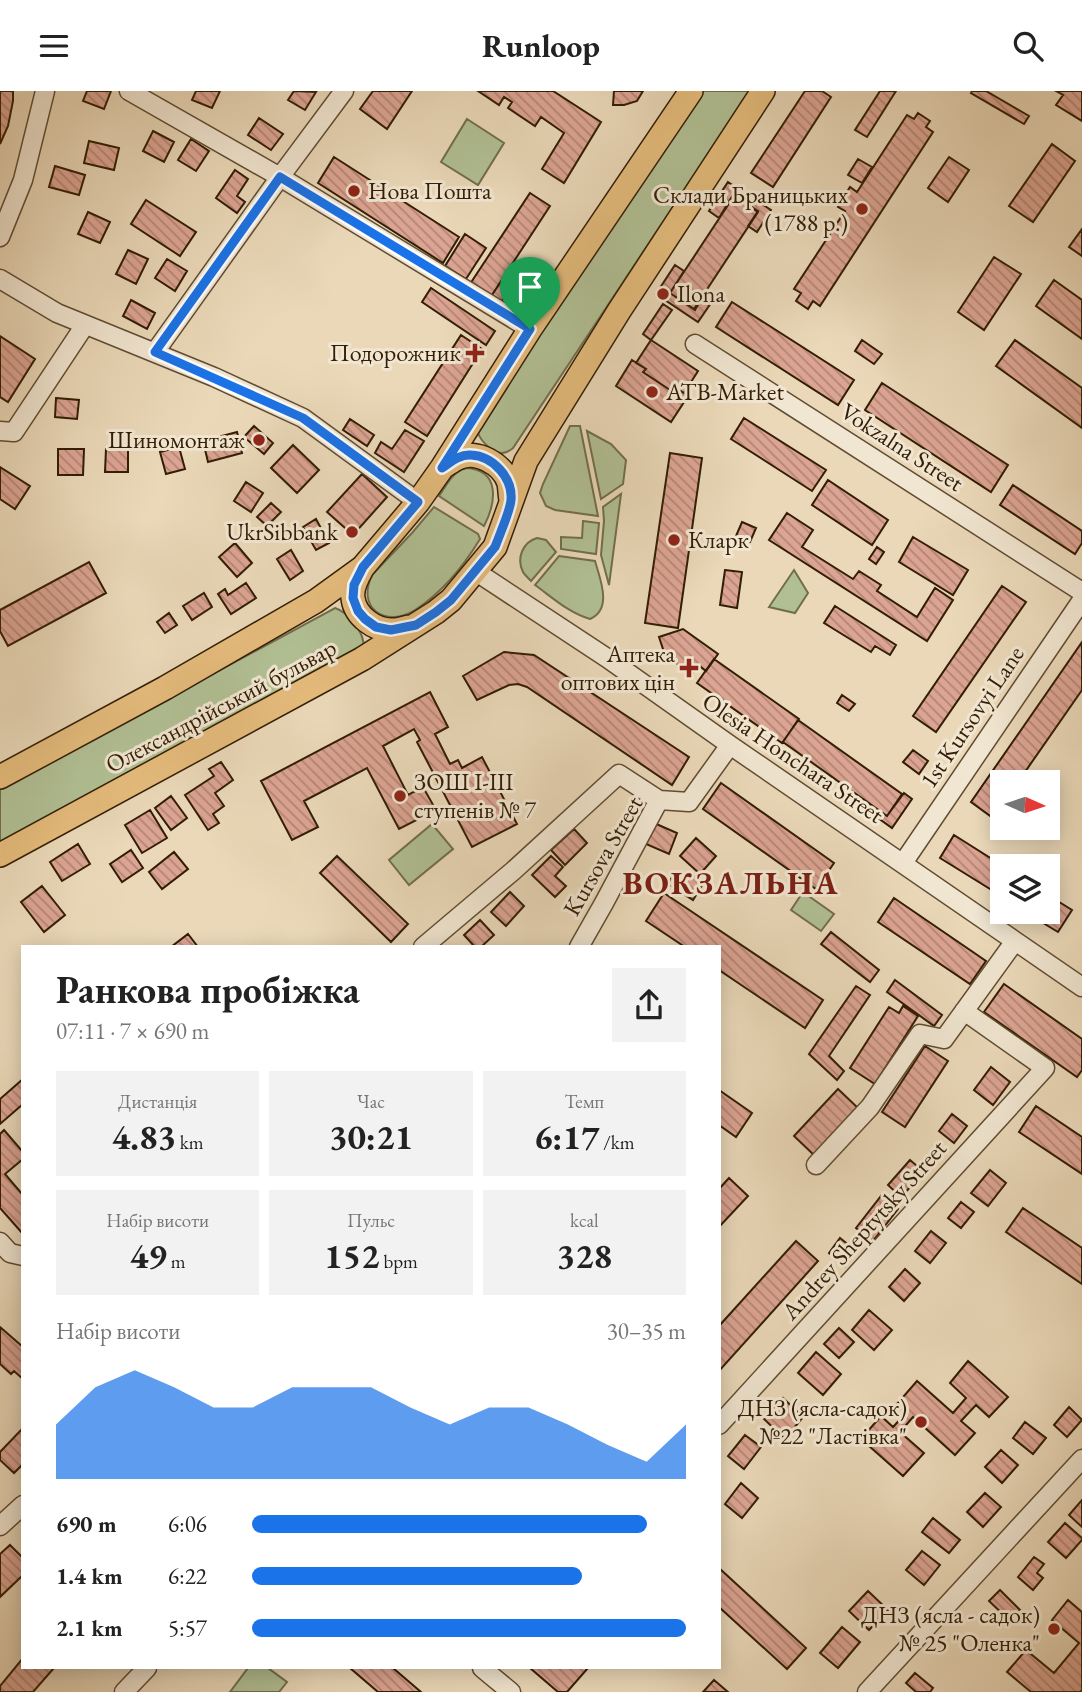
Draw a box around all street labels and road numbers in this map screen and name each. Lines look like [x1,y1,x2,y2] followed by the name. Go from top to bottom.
[835,395,970,498] street label: Vokzalna Street
[100,632,342,780] street label: Олександрійський бульвар
[913,640,1031,794] street label: 1st Kursovyi Lane
[697,685,890,830] street label: Olesia Honchara Street
[556,790,650,921] street label: Kursova Street
[774,1133,953,1327] street label: Andrey Sheptytsky Street

